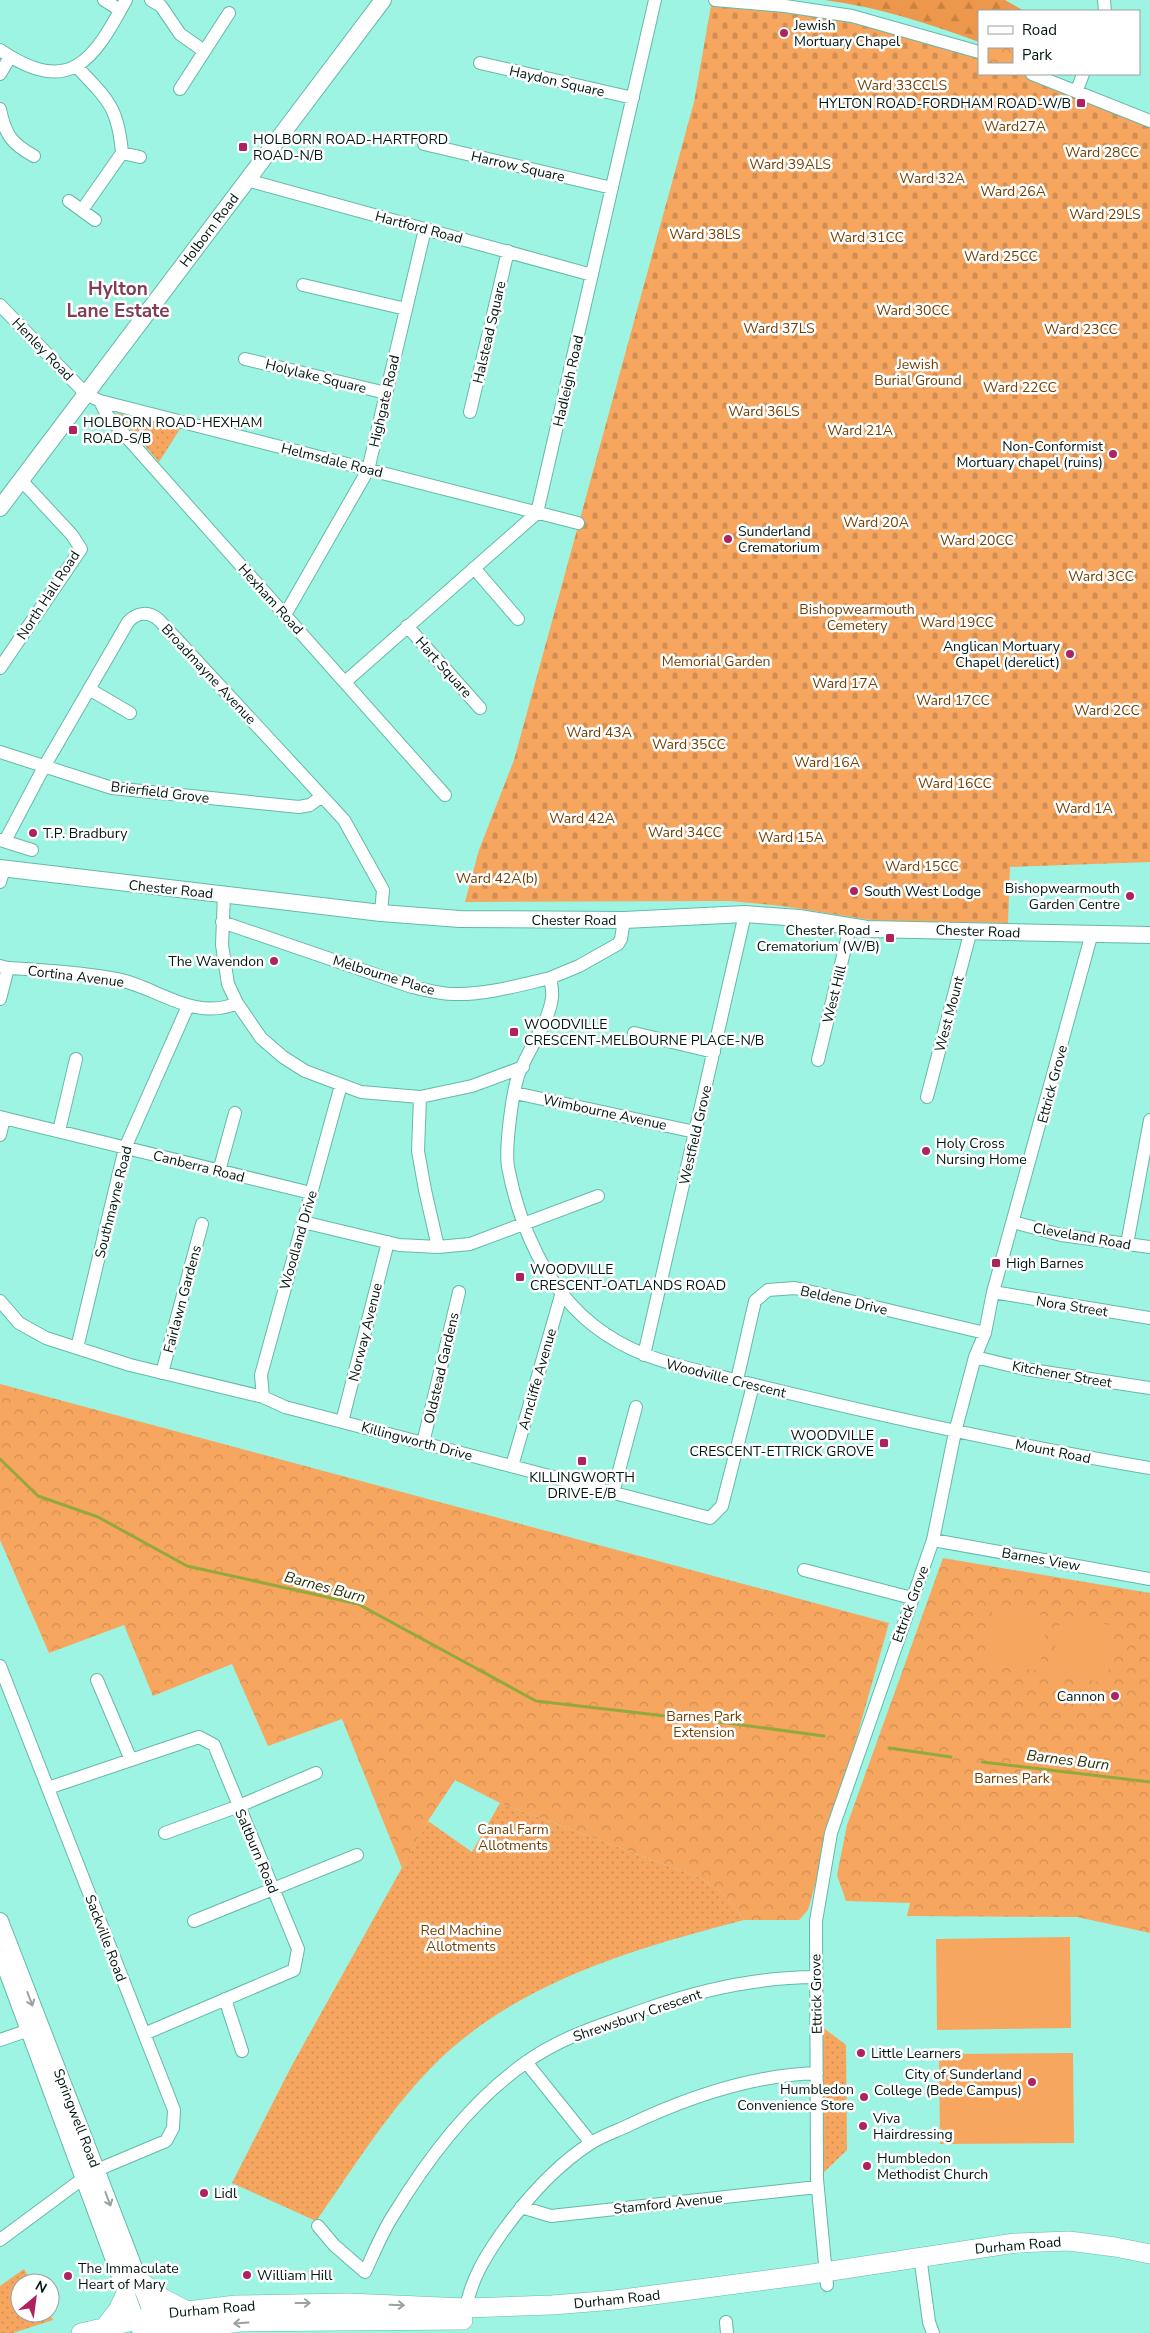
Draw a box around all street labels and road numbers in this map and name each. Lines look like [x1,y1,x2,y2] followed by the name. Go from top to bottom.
[507,61,606,102] street label: Haydon Square
[469,146,567,186] street label: Harrow Square
[175,190,243,271] street label: Holborn Road
[373,207,465,248] street label: Hartford Road
[468,279,511,385] street label: Halstead Square
[8,314,78,385] street label: Henley Road
[549,333,588,429] street label: Hadleigh Road
[365,353,404,449] street label: Highgate Road
[263,355,368,398] street label: Holylake Square
[279,439,385,482] street label: Helmsdale Road
[13,547,84,643] street label: North Hall Road
[234,560,307,639] street label: Hexham Road
[157,620,260,729] street label: Broadmayne Avenue
[411,633,476,702] street label: Hart Square
[110,777,210,808] street label: Brierfield Grove
[128,876,214,903] street label: Chester Road
[532,911,616,930] street label: Chester Road
[935,921,1021,942] street label: Chester Road
[331,951,437,1000] street label: Melbourne Place
[27,961,125,992] street label: Cortina Avenue
[818,962,851,1025] street label: West Hill
[930,974,969,1054] street label: West Mount
[1033,1043,1072,1125] street label: Ettrick Grove
[675,1083,716,1187] street label: Westfield Grove
[541,1090,669,1135] street label: Wimbourne Avenue
[90,1144,137,1260] street label: Southmayne Road
[151,1146,247,1187] street label: Canberra Road
[275,1188,322,1292] street label: Woodland Drive
[1031,1219,1132,1254] street label: Cleveland Road
[159,1243,206,1355] street label: Fairlawn Gardens
[344,1281,387,1383] street label: Norway Avenue
[798,1281,889,1320] street label: Beldene Drive
[1035,1291,1109,1322] street label: Nora Street
[419,1310,464,1426] street label: Oldstead Gardens
[514,1326,561,1432] street label: Arncliffe Avenue
[664,1354,788,1403] street label: Woodville Crescent
[1011,1356,1113,1393] street label: Kitchener Street
[359,1418,474,1465] street label: Killingworth Drive
[1013,1435,1092,1468] street label: Mount Road
[1000,1543,1082,1576] street label: Barnes View
[888,1563,933,1645] street label: Ettrick Grove
[230,1806,283,1896] street label: Saltburn Road
[80,1892,131,1984] street label: Sackville Road
[806,1954,827,2034] street label: Ettrick Grove
[570,1985,704,2046] street label: Shrewsbury Crescent
[49,2066,104,2170] street label: Springwell Road
[613,2188,723,2219] street label: Stamford Avenue
[974,2232,1062,2259] street label: Durham Road
[573,2286,661,2313] street label: Durham Road
[168,2296,256,2323] street label: Durham Road

